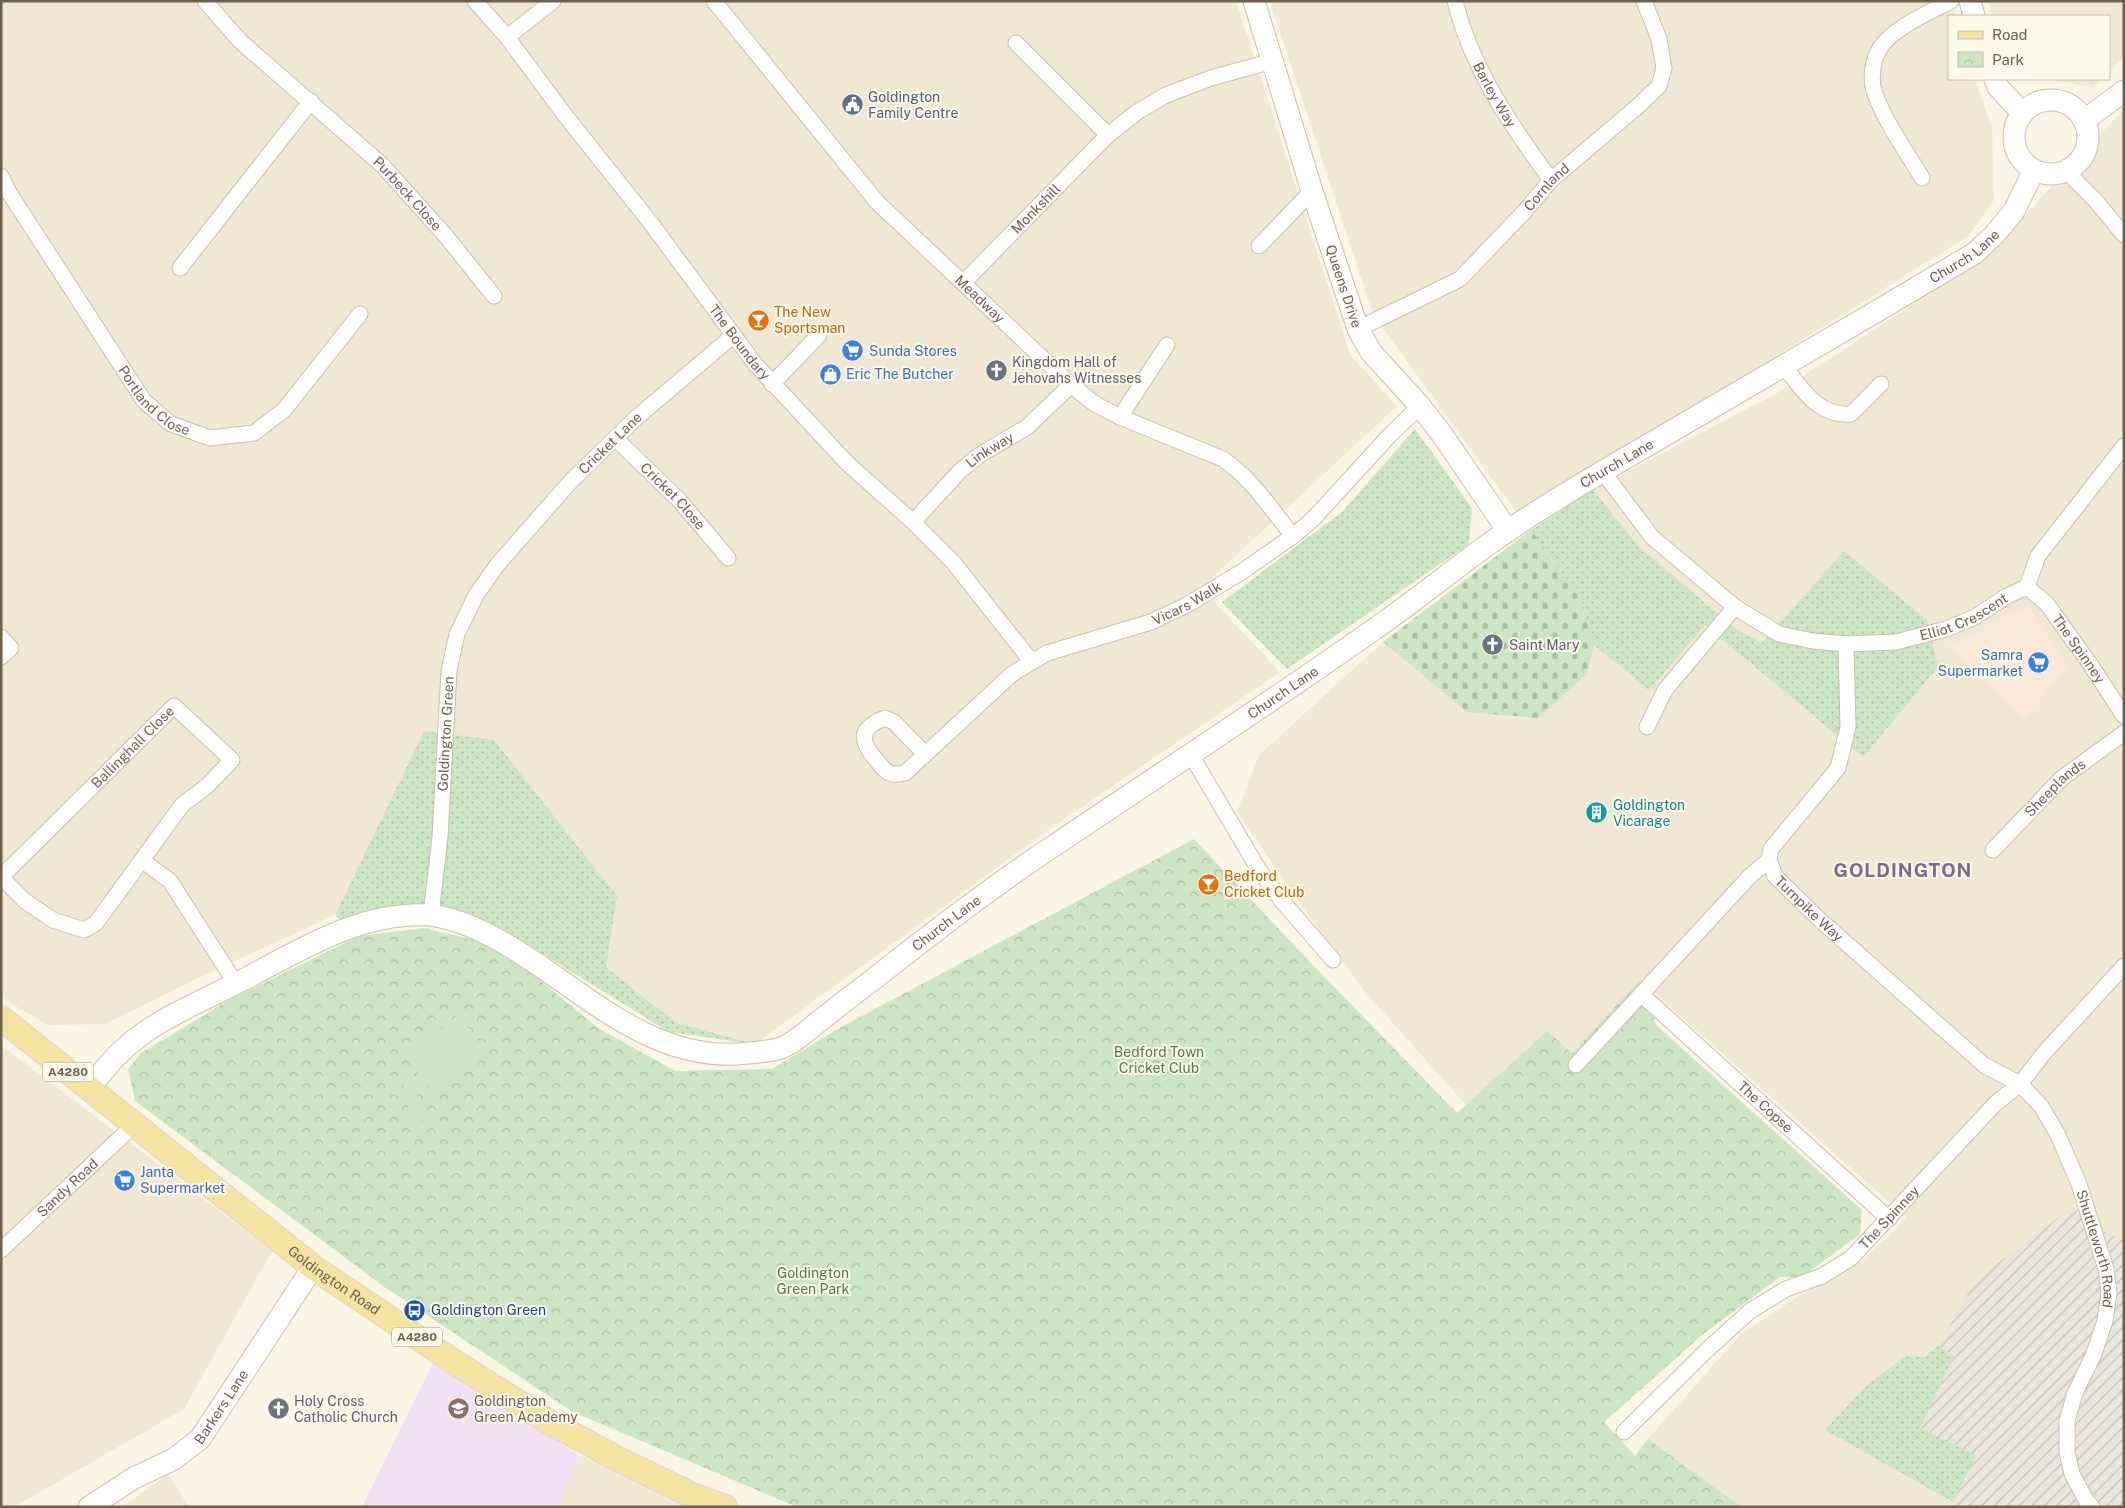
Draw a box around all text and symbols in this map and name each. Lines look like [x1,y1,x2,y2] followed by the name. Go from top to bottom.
[1948,15,2110,80] legend
[1992,26,2028,43] text: Road
[1992,51,2024,68] text: Park
[1470,59,1520,131] street label: Barley Way
[868,89,959,121] place label: Goldington Family Centre
[840,93,864,117] public building icon: Goldington Family Centre
[370,153,445,234] street label: Purbeck Close
[1521,160,1573,214] street label: Cornland
[1008,181,1064,237] street label: Monkshill
[1927,226,2003,286] street label: Church Lane
[1322,243,1365,330] street label: Queens Drive
[952,272,1008,326] street label: Meadway
[706,301,774,383] street label: The Boundary
[774,304,845,336] place label: The New Sportsman
[746,308,770,332] bar icon: The New Sportsman
[841,339,865,363] supermarket icon: Sunda Stores
[869,343,957,359] place label: Sunda Stores
[1012,354,1141,386] place label: Kingdom Hall of Jehovahs Witnesses
[984,358,1008,382] church icon: Kingdom Hall of Jehovahs Witnesses
[818,362,842,386] shop icon: Eric The Butcher
[115,363,192,438] street label: Portland Close
[846,366,954,382] place label: Eric The Butcher
[575,409,645,477] street label: Cricket Lane
[962,428,1017,471] street label: Linkway
[1577,436,1656,491] street label: Church Lane
[637,459,709,533] street label: Cricket Close
[1150,578,1224,628] street label: Vicars Walk
[1918,590,2010,644] street label: Elliot Crescent
[2049,611,2109,687] street label: The Spinney
[1481,633,1505,657] church icon: Saint Mary
[1509,637,1580,653] place label: Saint Mary
[1938,647,2023,679] place label: Samra Supermarket
[2027,651,2051,675] supermarket icon: Samra Supermarket
[1245,663,1321,722] street label: Church Lane
[434,676,457,792] street label: Goldington Green
[88,703,177,791] street label: Ballinghall Close
[2021,756,2088,820] street label: Sheeplands
[1613,797,1685,829] place label: Goldington Vicarage
[1585,801,1609,825] building icon: Goldington Vicarage
[1834,859,1972,881] district label: GOLDINGTON
[1224,868,1304,900] place label: Bedford Cricket Club
[1196,872,1220,896] bar icon: Bedford Cricket Club
[1772,873,1847,945] street label: Turnpike Way
[909,892,984,954] street label: Church Lane
[1114,1044,1204,1076] park label: Bedford Town Cricket Club
[43,1062,93,1082] road number: A4280
[1735,1078,1796,1136] street label: The Copse
[34,1155,101,1220] street label: Sandy Road
[140,1164,225,1196] place label: Janta Supermarket
[112,1168,136,1192] supermarket icon: Janta Supermarket
[1856,1182,1923,1252] street label: The Spinney
[2073,1188,2117,1309] street label: Shuttleworth Road
[285,1242,383,1318] street label: Goldington Road
[777,1265,850,1297] park label: Goldington Green Park
[403,1298,427,1322] bus stop icon: Goldington Green
[431,1302,546,1318] place label: Goldington Green
[392,1328,442,1346] road number: A4280
[191,1367,251,1447] street label: Barkers Lane
[294,1393,398,1425] place label: Holy Cross Catholic Church
[474,1393,578,1425] place label: Goldington Green Academy
[266,1397,290,1421] church icon: Holy Cross Catholic Church
[446,1397,470,1421] school or university icon: Goldington Green Academy

